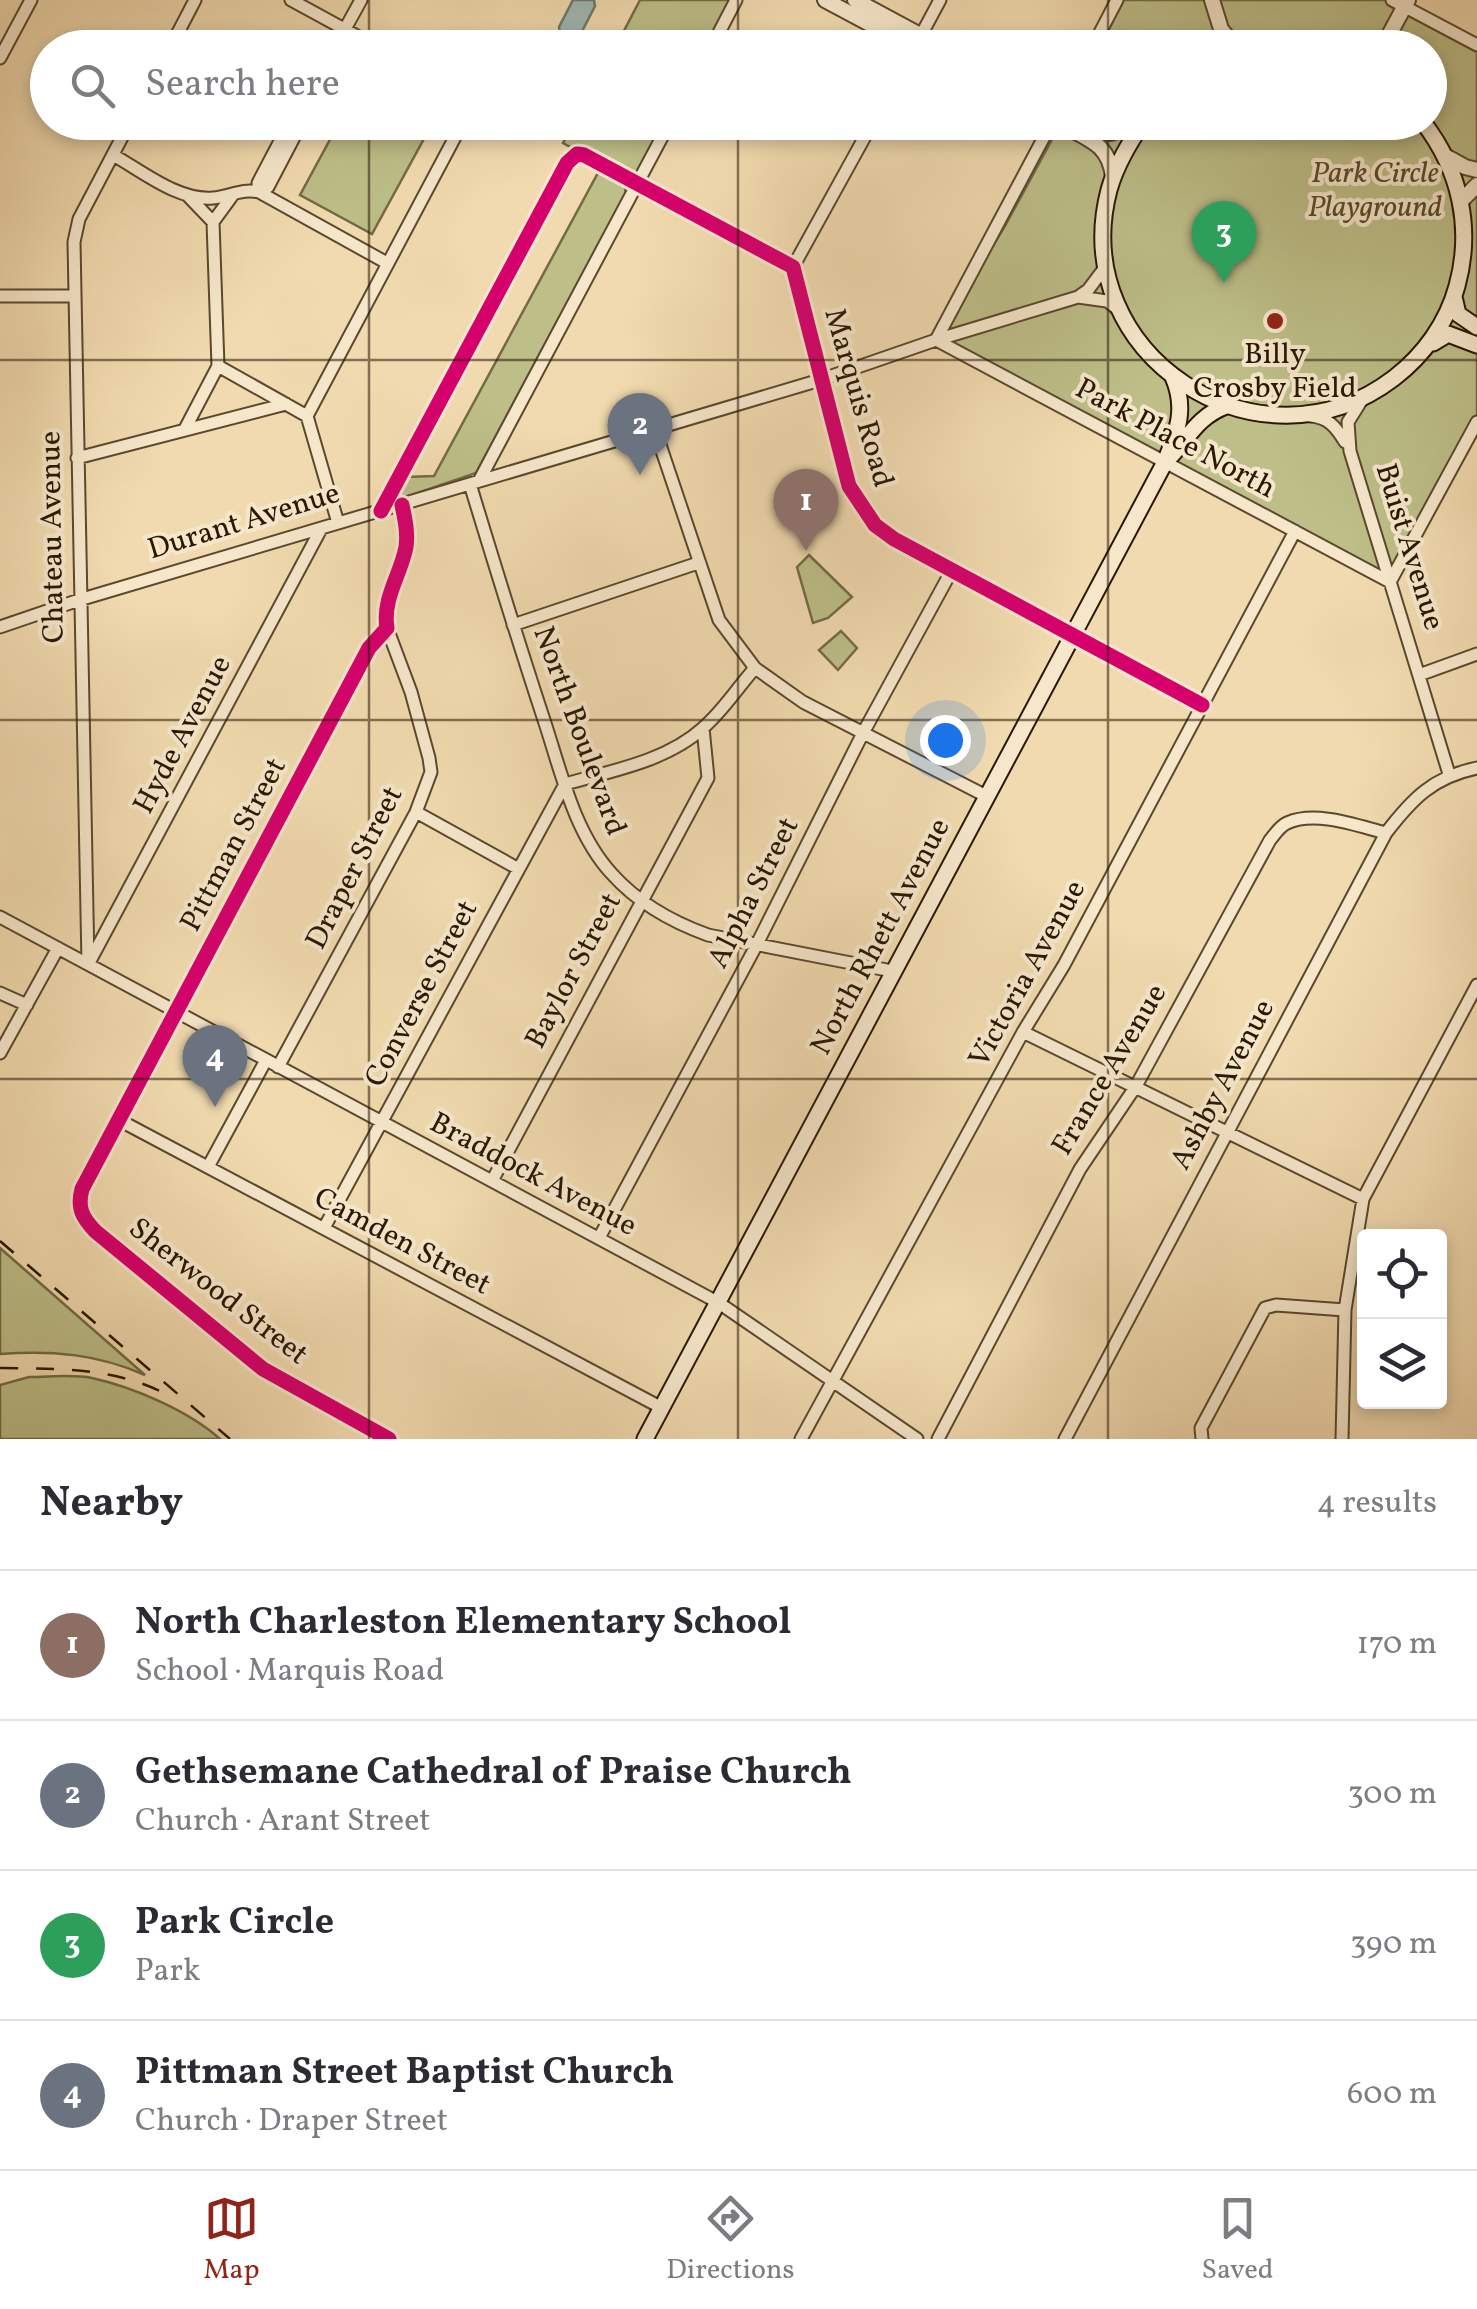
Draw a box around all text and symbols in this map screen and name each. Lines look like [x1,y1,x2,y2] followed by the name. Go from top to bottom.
[30,30,1447,140] search box
[65,58,120,113] icon: search
[145,59,340,112] text: Search here
[1308,153,1442,229] park label: Park Circle Playground
[1192,200,1256,283] pin: 3
[812,304,904,492] street label: Marquis Road
[1264,310,1286,332] marker: Billy Crosby Field
[1193,334,1357,410] place label: Billy Crosby Field
[1067,368,1283,510] street label: Park Place North
[608,392,672,475] pin: 2
[30,430,76,644] street label: Chateau Avenue
[1364,459,1454,635] street label: Buist Avenue
[774,468,838,551] pin: 1
[143,473,345,571] street label: Durant Avenue
[522,620,636,842] street label: North Boulevard
[124,648,242,822] street label: Hyde Avenue
[920,715,971,766] your location
[171,751,297,939] street label: Pittman Street
[296,779,414,957] street label: Draper Street
[698,810,810,976] street label: Alpha Street
[801,811,961,1063] street label: North Rhett Avenue
[959,873,1097,1075] street label: Victoria Avenue
[515,886,633,1056] street label: Baylor Street
[355,893,489,1095] street label: Converse Street
[1042,976,1178,1164] street label: France Avenue
[1160,992,1286,1178] street label: Ashby Avenue
[182,1024,248,1107] pin: 4
[422,1103,644,1247] street label: Braddock Avenue
[306,1178,498,1306] street label: Camden Street
[119,1208,317,1376] street label: Sherwood Street
[1357,1229,1447,1409] map controls
[1357,1229,1447,1319] button: locate
[1357,1319,1447,1409] button: layers
[40,1475,183,1534] text: Nearby
[1317,1482,1437,1526] text: 4 results
[135,1597,791,1650] text: North Charleston Elementary School
[66,1623,79,1667] text: 1
[1356,1623,1437,1667] text: 170 m
[135,1650,444,1694] text: School · Marquis Road
[135,1747,852,1800] text: Gethsemane Cathedral of Praise Church
[64,1773,81,1817] text: 2
[1347,1773,1437,1817] text: 300 m
[135,1800,431,1844] text: Church · Arant Street
[135,1897,334,1950] text: Park Circle
[64,1923,81,1967] text: 3
[1350,1923,1437,1967] text: 390 m
[135,1950,200,1994] text: Park
[135,2047,674,2100] text: Pittman Street Baptist Church
[63,2073,82,2117] text: 4
[1347,2073,1437,2117] text: 600 m
[135,2100,448,2144] text: Church · Draper Street
[203,2191,259,2290] tab: Map
[666,2191,795,2290] tab: Directions
[1201,2191,1274,2290] tab: Saved

